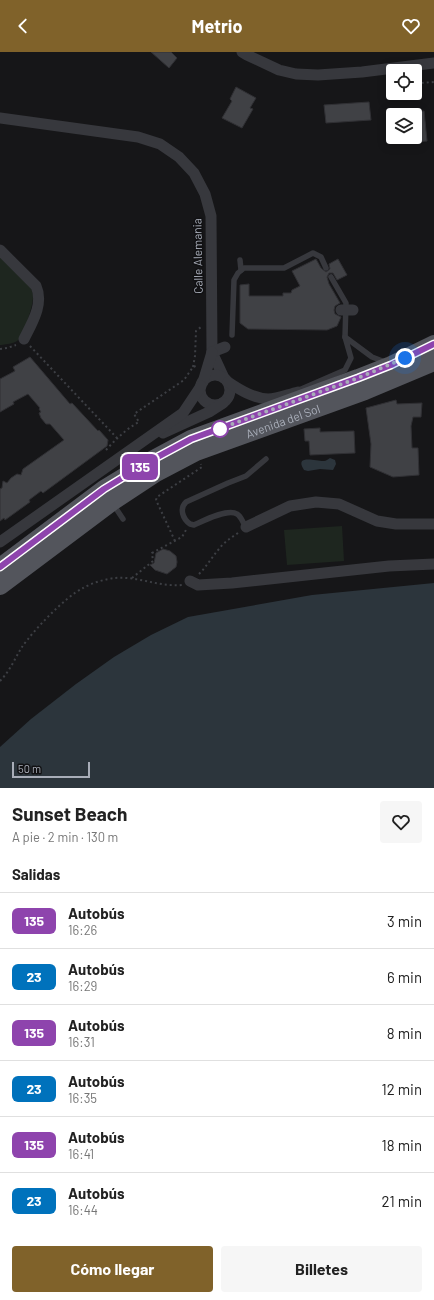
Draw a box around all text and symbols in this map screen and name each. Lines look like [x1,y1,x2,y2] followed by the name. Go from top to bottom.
[12,15,34,37] icon: back
[192,15,242,37] text: Metrio
[400,15,422,37] icon: heart
[386,64,422,144] map controls
[386,64,422,100] button: locate
[386,108,422,144] button: layers
[189,218,205,294] street label: Calle Alemania
[395,348,415,368] your location
[244,401,322,441] street label: Avenida del Sol
[211,420,229,438] unlabelled marker
[117,454,163,480] line badge: 135
[130,458,150,475] text: 135
[12,760,90,779] scale bar
[18,762,41,775] text: 50 m
[380,801,422,843] button: heart
[12,802,127,825] text: Sunset Beach
[12,829,118,845] text: A pie · 2 min · 130 m
[12,865,60,883] text: Salidas
[68,904,124,922] text: Autobús
[24,912,44,929] text: 135
[387,912,422,930] text: 3 min
[68,922,97,938] text: 16:26
[68,960,124,978] text: Autobús
[26,968,42,985] text: 23
[387,968,422,986] text: 6 min
[68,978,97,994] text: 16:29
[68,1016,124,1034] text: Autobús
[24,1024,44,1041] text: 135
[387,1024,422,1042] text: 8 min
[68,1034,95,1050] text: 16:31
[68,1072,124,1090] text: Autobús
[26,1080,42,1097] text: 23
[381,1080,422,1098] text: 12 min
[68,1090,97,1106] text: 16:35
[68,1128,124,1146] text: Autobús
[24,1136,44,1153] text: 135
[382,1136,422,1154] text: 18 min
[68,1146,94,1162] text: 16:41
[68,1184,124,1202] text: Autobús
[26,1192,42,1209] text: 23
[382,1192,422,1210] text: 21 min
[68,1202,98,1218] text: 16:44
[12,1246,213,1292] button: Cómo llegar
[221,1246,422,1292] button: Billetes

